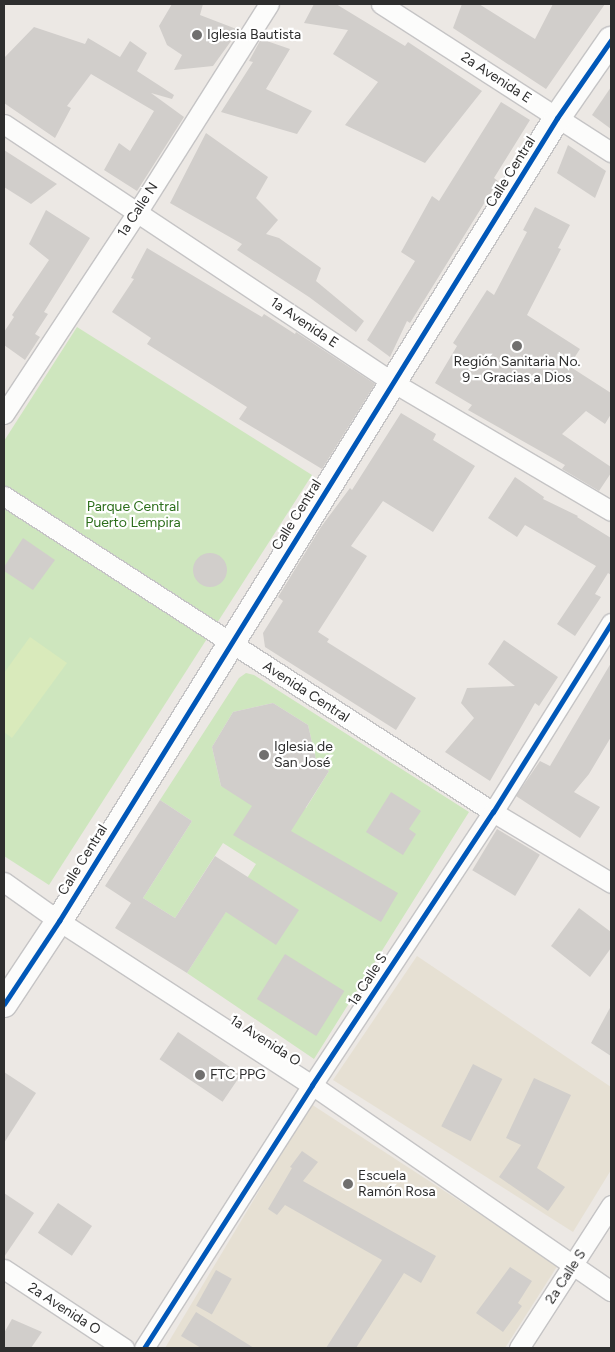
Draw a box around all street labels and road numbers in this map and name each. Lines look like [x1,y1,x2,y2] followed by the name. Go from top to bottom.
[458,49,534,107] street label: 2a Avenida E
[483,134,539,210] street label: Calle Central
[114,180,162,240] street label: 1a Calle N
[267,294,341,352] street label: 1a Avenida E
[269,477,325,553] street label: Calle Central
[260,658,352,726] street label: Avenida Central
[55,822,111,898] street label: Calle Central
[345,950,391,1010] street label: 1a Calle S
[226,1012,304,1070] street label: 1a Avenida O
[542,1247,590,1307] street label: 2a Calle S
[25,1279,103,1339] street label: 2a Avenida O

